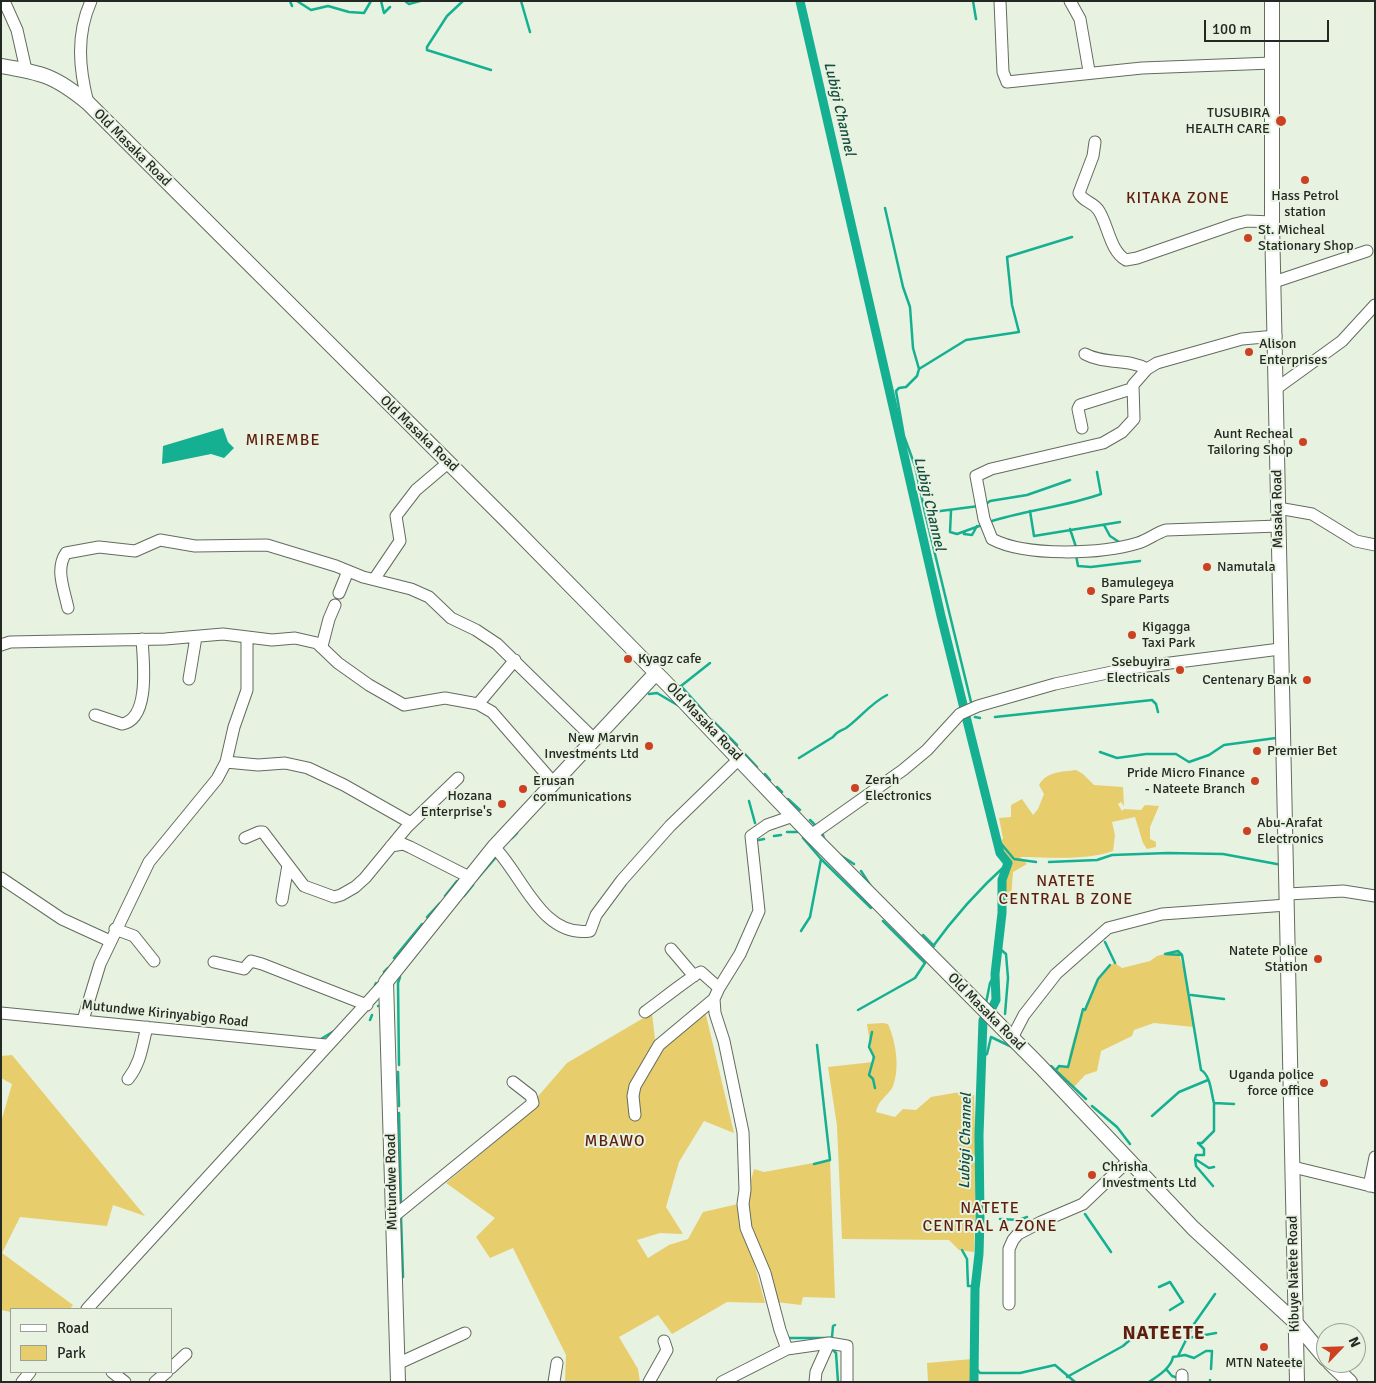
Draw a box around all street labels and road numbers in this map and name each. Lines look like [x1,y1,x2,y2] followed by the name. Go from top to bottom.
[90,106,174,190] street label: Old Masaka Road
[376,392,462,476] street label: Old Masaka Road
[1269,469,1287,549] street label: Masaka Road
[662,679,746,765] street label: Old Masaka Road
[944,970,1028,1054] street label: Old Masaka Road
[81,997,249,1031] street label: Mutundwe Kirinyabigo Road
[383,1134,401,1230] street label: Mutundwe Road
[1285,1216,1303,1332] street label: Kibuye Natete Road

